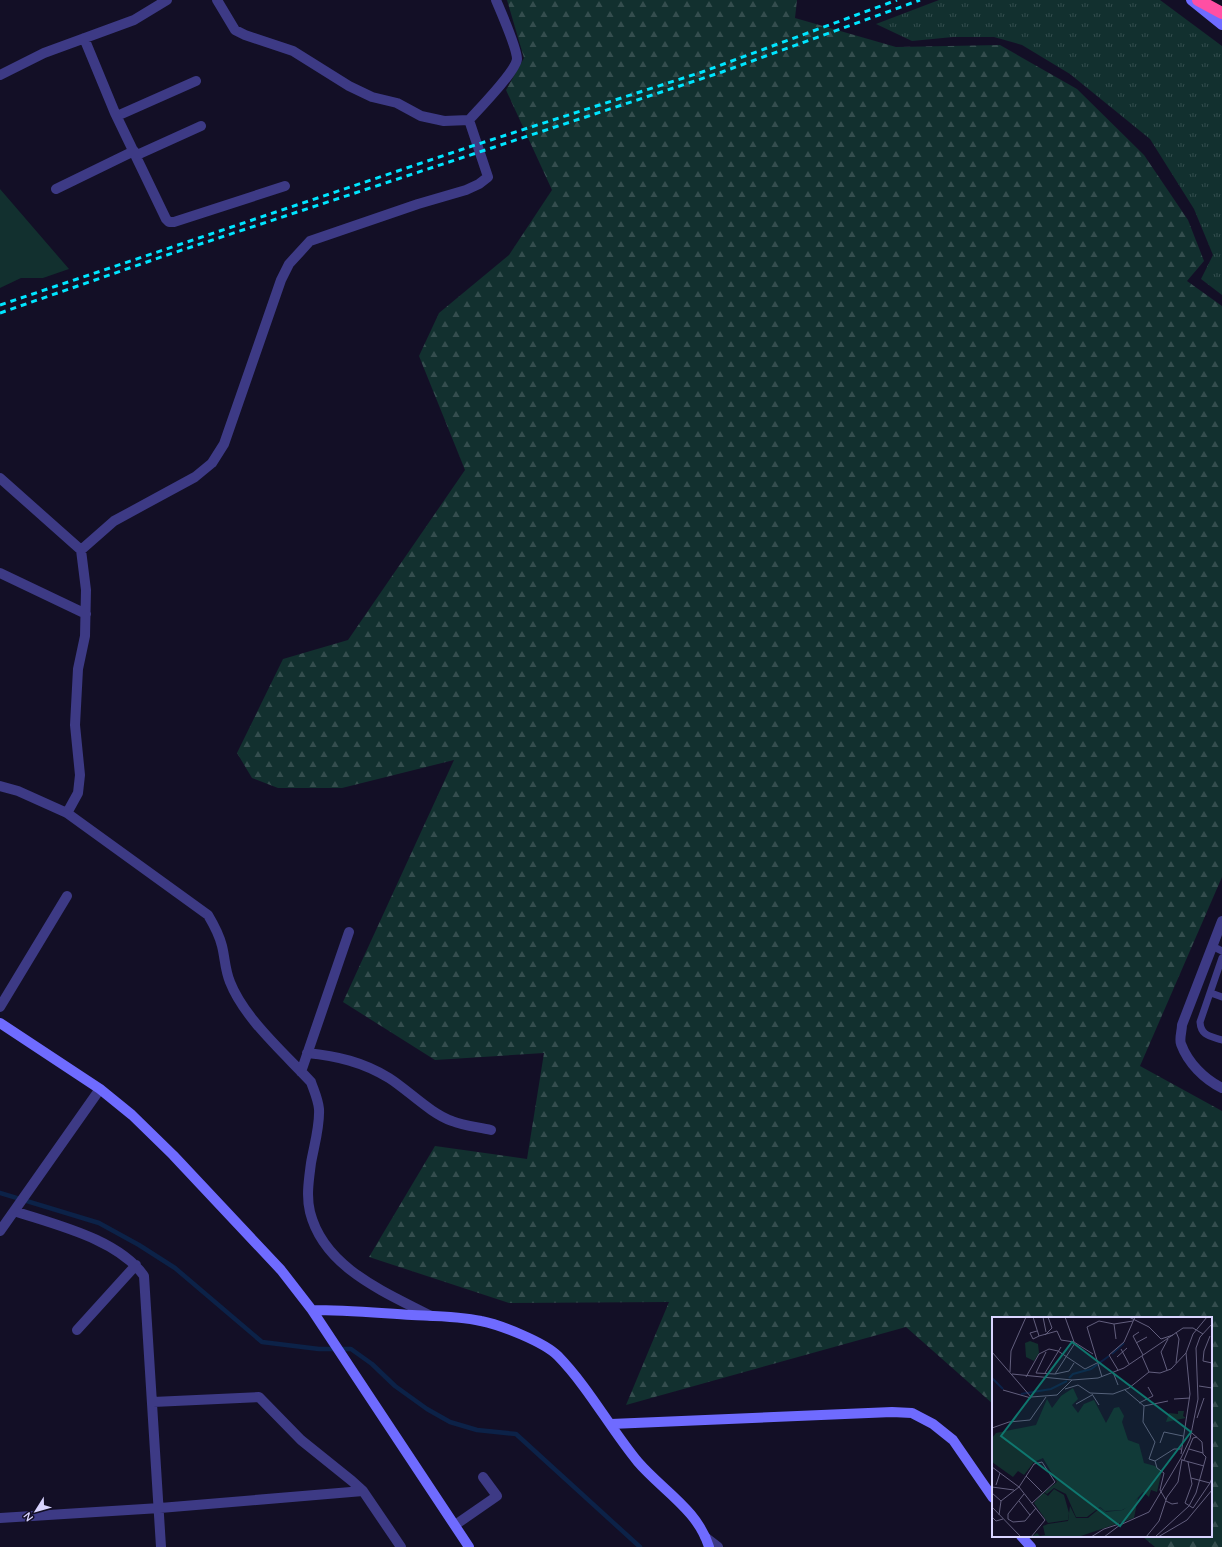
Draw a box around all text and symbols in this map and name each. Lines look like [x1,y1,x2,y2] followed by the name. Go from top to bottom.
[992,1317,1212,1537] inset map
[16,1491,56,1531] north arrow
[20,1510,36,1524] text: N

